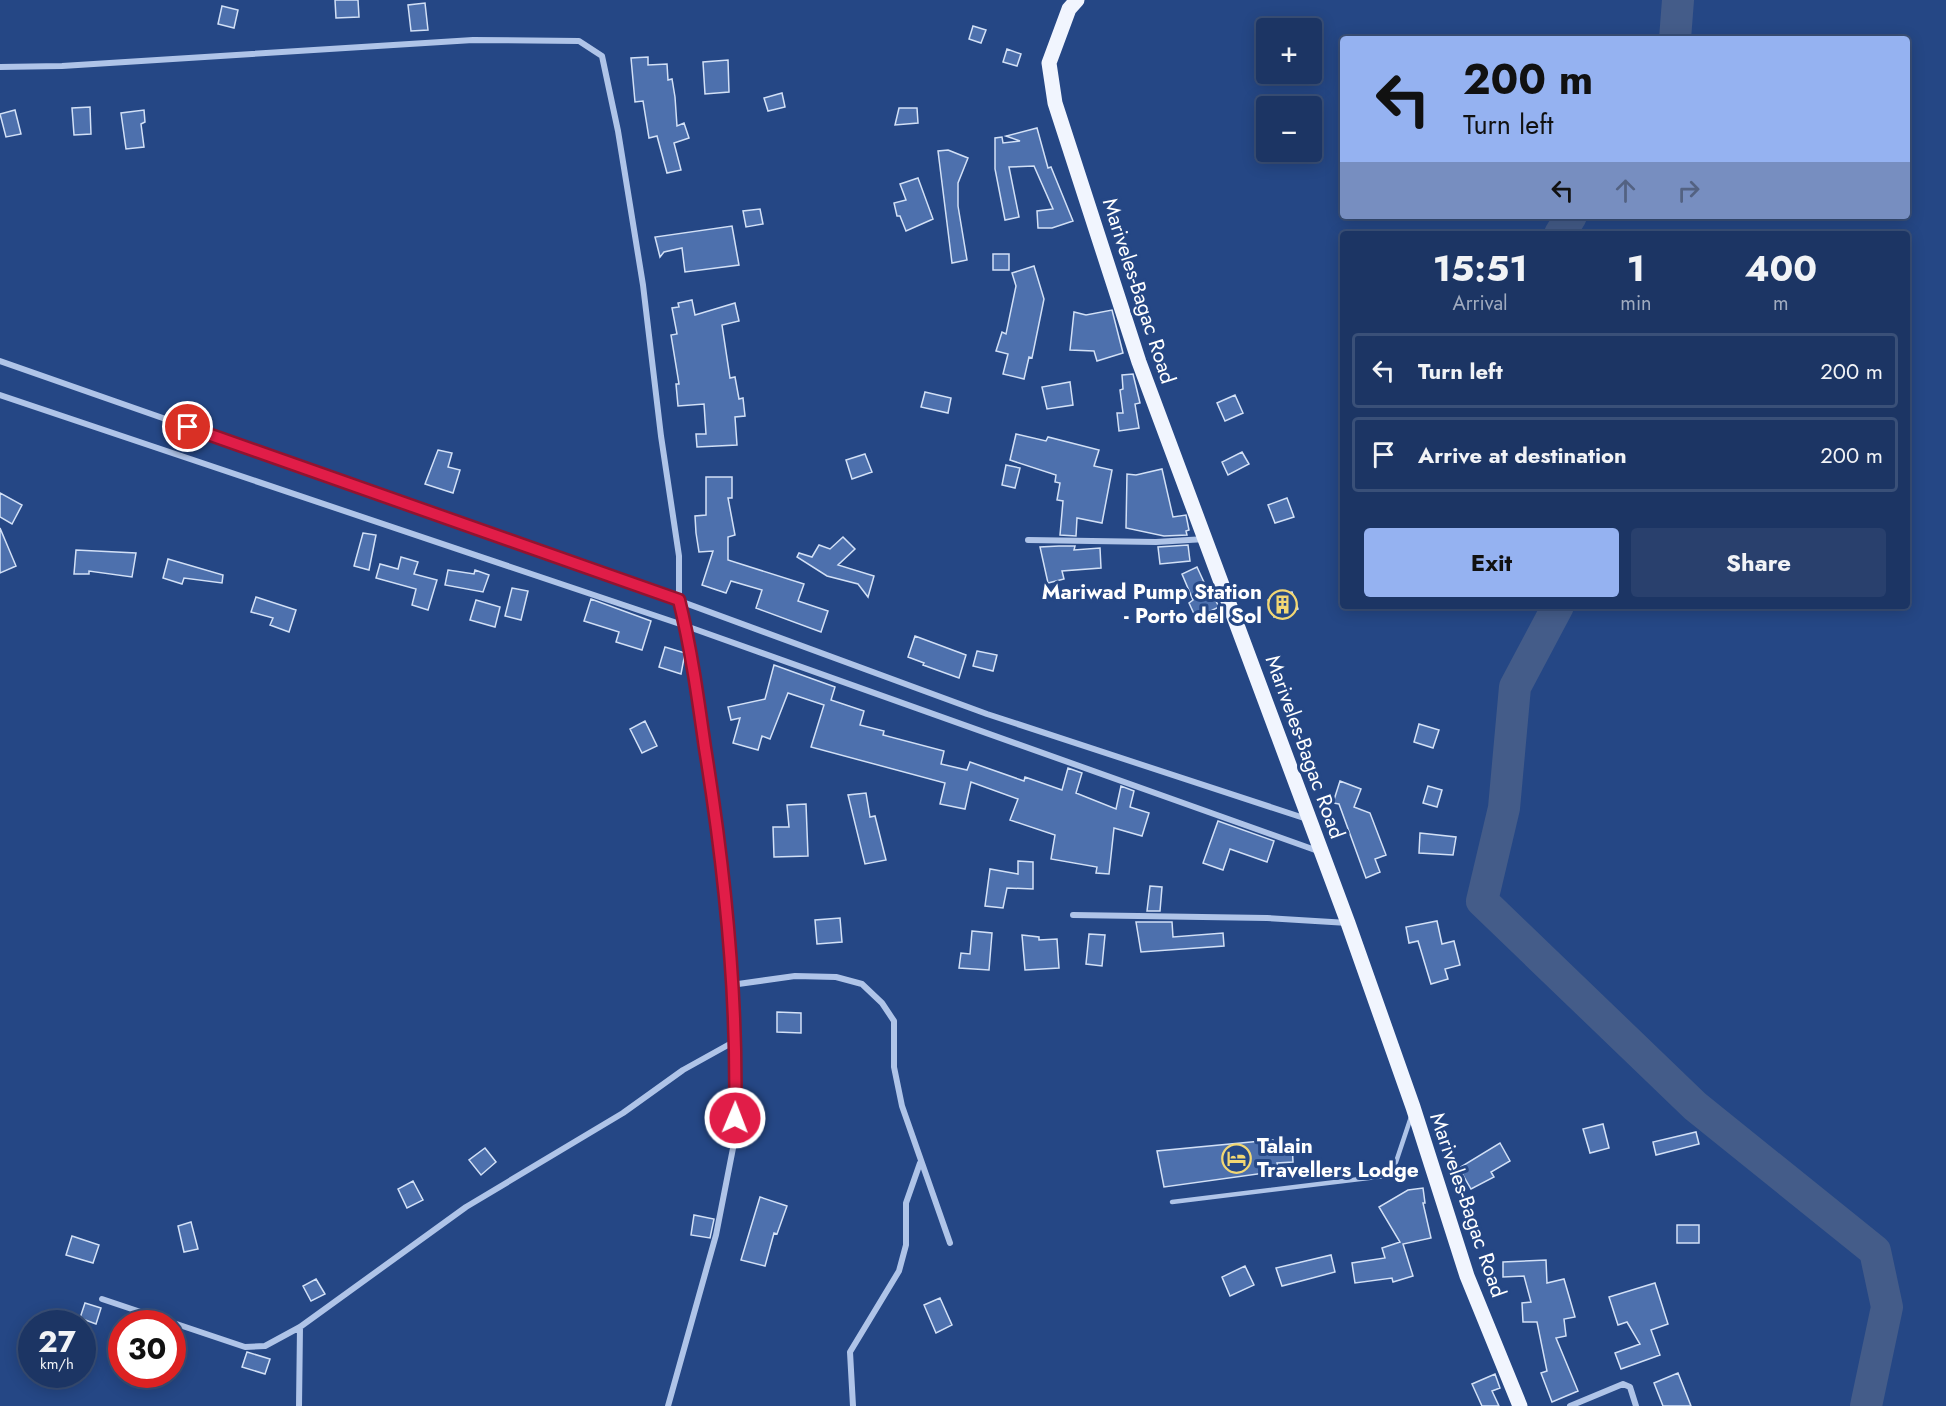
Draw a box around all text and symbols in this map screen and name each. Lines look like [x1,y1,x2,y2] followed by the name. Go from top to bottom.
[1256,18,1322,162] map controls
[1256,18,1322,84] button: +
[1463,49,1593,110] text: 200 m
[1364,60,1442,138] icon: left
[1256,96,1322,162] button: −
[1463,105,1553,144] text: Turn left
[1546,174,1579,207] icon: left
[1609,174,1642,207] icon: ahead
[1672,174,1705,207] icon: right
[1095,194,1183,388] street label: Mariveles-Bagac Road
[1433,242,1527,294] text: 15:51
[1627,242,1645,294] text: 1
[1744,242,1817,294] text: 400
[1453,289,1508,318] text: Arrival
[1620,289,1652,318] text: min
[1773,289,1789,318] text: m
[1367,354,1400,387] icon: left
[1418,355,1503,387] text: Turn left
[1820,355,1883,387] text: 200 m
[162,401,213,452] pin
[171,410,204,443] icon: arrive
[1367,438,1400,471] icon: arrive
[1418,439,1627,471] text: Arrive at destination
[1820,439,1883,471] text: 200 m
[1364,528,1619,597] button: Exit
[1631,528,1886,597] button: Share
[1042,577,1262,631] place label: Mariwad Pump Station - Porto del Sol
[1267,588,1299,620] building icon: Mariwad Pump Station - Porto del Sol
[1258,651,1352,843] street label: Mariveles-Bagac Road
[703,1086,767,1150] position arrow
[1422,1109,1514,1301] street label: Mariveles-Bagac Road
[1257,1131,1419,1185] place label: Talain Travellers Lodge
[1220,1142,1252,1174] hotel icon: Talain Travellers Lodge
[108,1310,186,1388] speed limit sign: 30
[38,1320,76,1363] text: 27
[40,1353,74,1375] text: km/h

